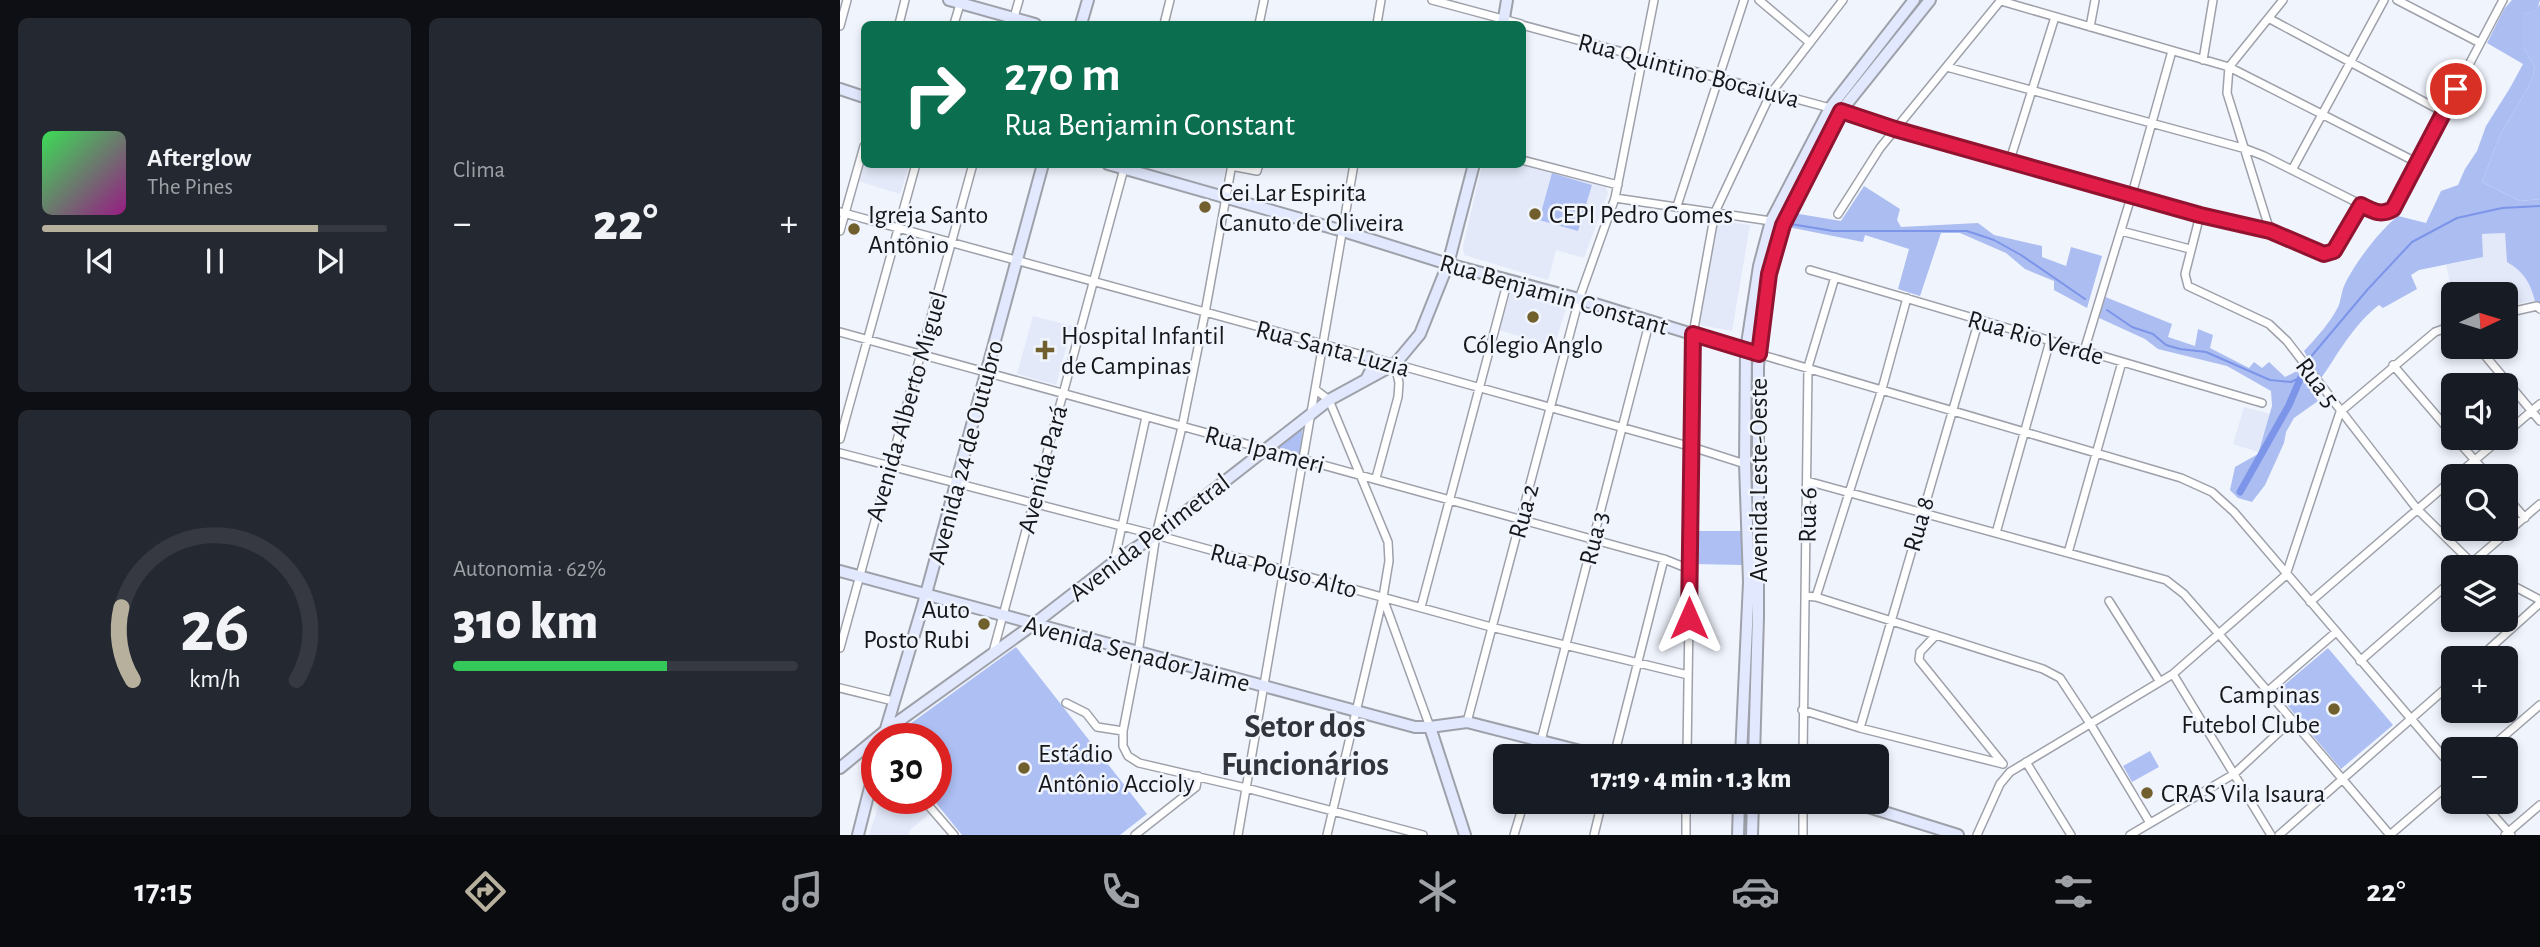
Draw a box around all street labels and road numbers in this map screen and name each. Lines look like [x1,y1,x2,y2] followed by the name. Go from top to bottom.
[1575,29,1802,113] street label: Rua Quintino Bocaiuva
[1437,250,1671,340] street label: Rua Benjamin Constant
[862,288,952,524] street label: Avenida Alberto Miguel
[1965,306,2107,370] street label: Rua Rio Verde
[1253,316,1412,382] street label: Rua Santa Luzia
[924,338,1008,567] street label: Avenida 24 de Outubro
[2290,353,2344,412] street label: Rua 5
[1746,378,1772,582] street label: Avenida Leste-Oeste
[1013,402,1073,536] street label: Avenida Pará
[1202,421,1327,478] street label: Rua Ipameri
[1065,469,1235,606] street label: Avenida Perimetral
[1504,481,1544,541] street label: Rua 2
[1795,487,1821,543] street label: Rua 6
[1899,494,1939,555] street label: Rua 8
[1575,509,1613,568] street label: Rua 3
[1208,539,1360,603] street label: Rua Pouso Alto
[1021,611,1253,697] street label: Avenida Senador Jaime

